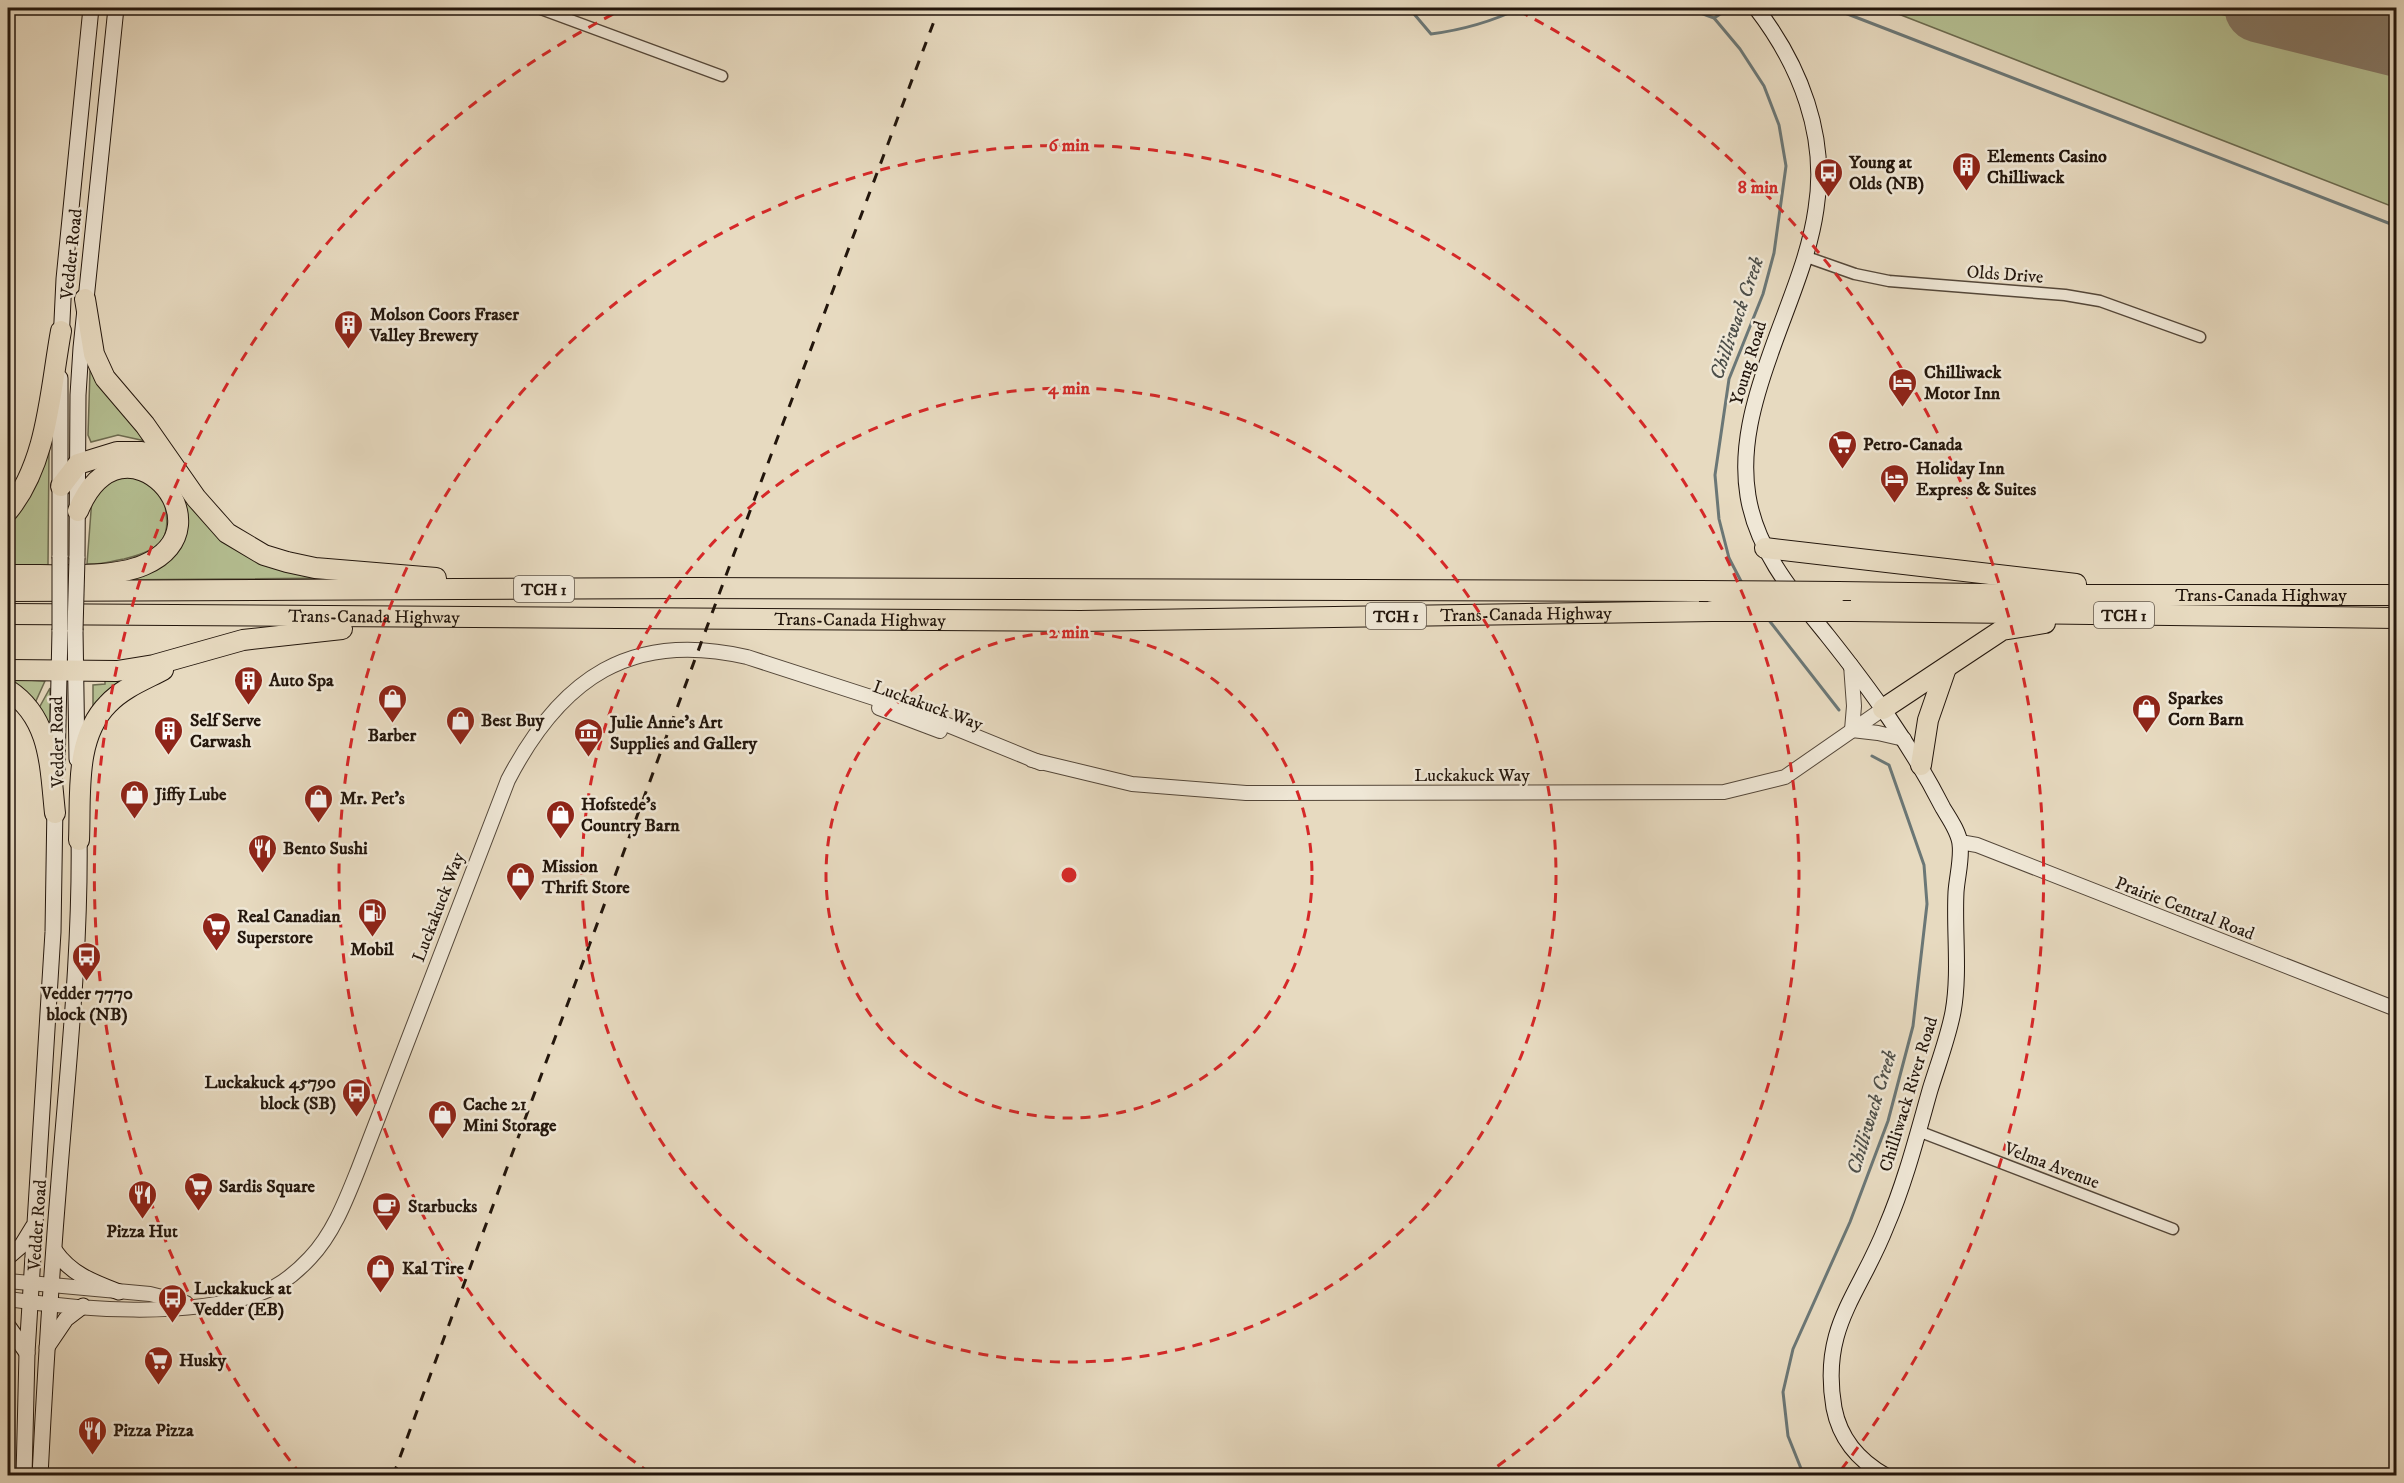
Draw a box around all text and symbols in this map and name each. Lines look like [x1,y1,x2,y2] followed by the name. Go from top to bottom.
[1049,135,1090,157] text: 6 min
[1987,146,2107,189] place label: Elements Casino Chilliwack
[1950,150,1982,192] building icon: Elements Casino Chilliwack
[1848,152,1924,195] place label: Young at Olds (NB)
[1812,156,1844,198] bus stop icon: Young at Olds (NB)
[1738,177,1779,199] text: 8 min
[56,208,88,302] street label: Vedder Road
[1705,253,1770,383] water label: Chilliwack Creek
[1966,261,2044,289] street label: Olds Drive
[369,304,519,347] place label: Molson Coors Fraser Valley Brewery
[333,308,365,350] building icon: Molson Coors Fraser Valley Brewery
[1726,318,1772,408] street label: Young Road
[1924,362,2002,405] place label: Chilliwack Motor Inn
[1887,366,1919,408] hotel icon: Chilliwack Motor Inn
[1047,378,1090,400] text: 4 min
[1826,428,1858,470] supermarket icon: Petro-Canada
[1863,434,1963,456] place label: Petro-Canada
[1916,458,2036,501] place label: Holiday Inn Express & Suites
[1879,462,1911,504] hotel icon: Holiday Inn Express & Suites
[514,576,574,602] road number: TCH 1
[2175,585,2347,607] street label: Trans-Canada Highway
[2094,602,2154,628] road number: TCH 1
[1366,603,1426,629] road number: TCH 1
[1440,603,1612,627] street label: Trans-Canada Highway
[288,606,460,629] street label: Trans-Canada Highway
[774,609,946,632] street label: Trans-Canada Highway
[1049,622,1090,644] text: 2 min
[232,664,264,706] building icon: Auto Spa
[268,670,334,692] place label: Auto Spa
[870,676,986,736] street label: Luckakuck Way
[376,682,408,724] shop icon: Barber
[2168,688,2244,731] place label: Sparkes Corn Barn
[2131,692,2163,734] shop icon: Sparkes Corn Barn
[46,696,70,789] street label: Vedder Road
[444,704,476,746] shop icon: Best Buy
[190,710,262,753] place label: Self Serve Carwash
[481,710,545,732] place label: Best Buy
[608,712,757,755] place label: Julie Anne's Art Supplies and Gallery
[153,714,185,756] building icon: Self Serve Carwash
[573,716,605,758] museum icon: Julie Anne's Art Supplies and Gallery
[368,725,416,747] place label: Barber
[1414,765,1530,787] street label: Luckakuck Way
[118,778,150,820] shop icon: Jiffy Lube
[303,782,335,824] shop icon: Mr. Pet's
[153,784,227,806] place label: Jiffy Lube
[340,788,405,810] place label: Mr. Pet's
[581,794,680,837] place label: Hofstede's Country Barn
[544,798,576,840] shop icon: Hofstede's Country Barn
[246,832,278,874] restaurant icon: Bento Sushi
[283,838,368,860] place label: Bento Sushi
[408,849,470,965] street label: Luckakuck Way
[541,856,630,899] place label: Mission Thrift Store
[505,860,537,902] shop icon: Mission Thrift Store
[1059,865,1079,885] centre of rings
[2112,872,2257,946] street label: Prairie Central Road
[356,896,388,938] fuel station icon: Mobil
[237,906,341,949] place label: Real Canadian Superstore
[200,910,232,952] supermarket icon: Real Canadian Superstore
[350,939,394,961] place label: Mobil
[71,940,103,982] bus stop icon: Vedder 7770 block (NB)
[40,983,133,1026] place label: Vedder 7770 block (NB)
[1875,1014,1943,1174] street label: Chilliwack River Road
[1842,1047,1903,1177] water label: Chilliwack Creek
[205,1072,336,1115] place label: Luckakuck 45790 block (SB)
[341,1076,373,1118] bus stop icon: Luckakuck 45790 block (SB)
[463,1094,557,1137] place label: Cache 21 Mini Storage
[426,1098,458,1140] shop icon: Cache 21 Mini Storage
[2000,1137,2102,1194] street label: Velma Avenue
[182,1170,214,1212] supermarket icon: Sardis Square
[219,1176,316,1198] place label: Sardis Square
[126,1178,158,1220] restaurant icon: Pizza Hut
[24,1179,52,1272] street label: Vedder Road
[371,1190,403,1232] cafe icon: Starbucks
[408,1196,477,1218] place label: Starbucks
[106,1221,178,1243] place label: Pizza Hut
[365,1252,397,1294] shop icon: Kal Tire
[402,1258,464,1280] place label: Kal Tire
[193,1278,292,1321] place label: Luckakuck at Vedder (EB)
[157,1282,189,1324] bus stop icon: Luckakuck at Vedder (EB)
[142,1344,174,1386] supermarket icon: Husky
[179,1350,226,1372] place label: Husky
[76,1414,108,1456] restaurant icon: Pizza Pizza
[113,1420,194,1442] place label: Pizza Pizza

